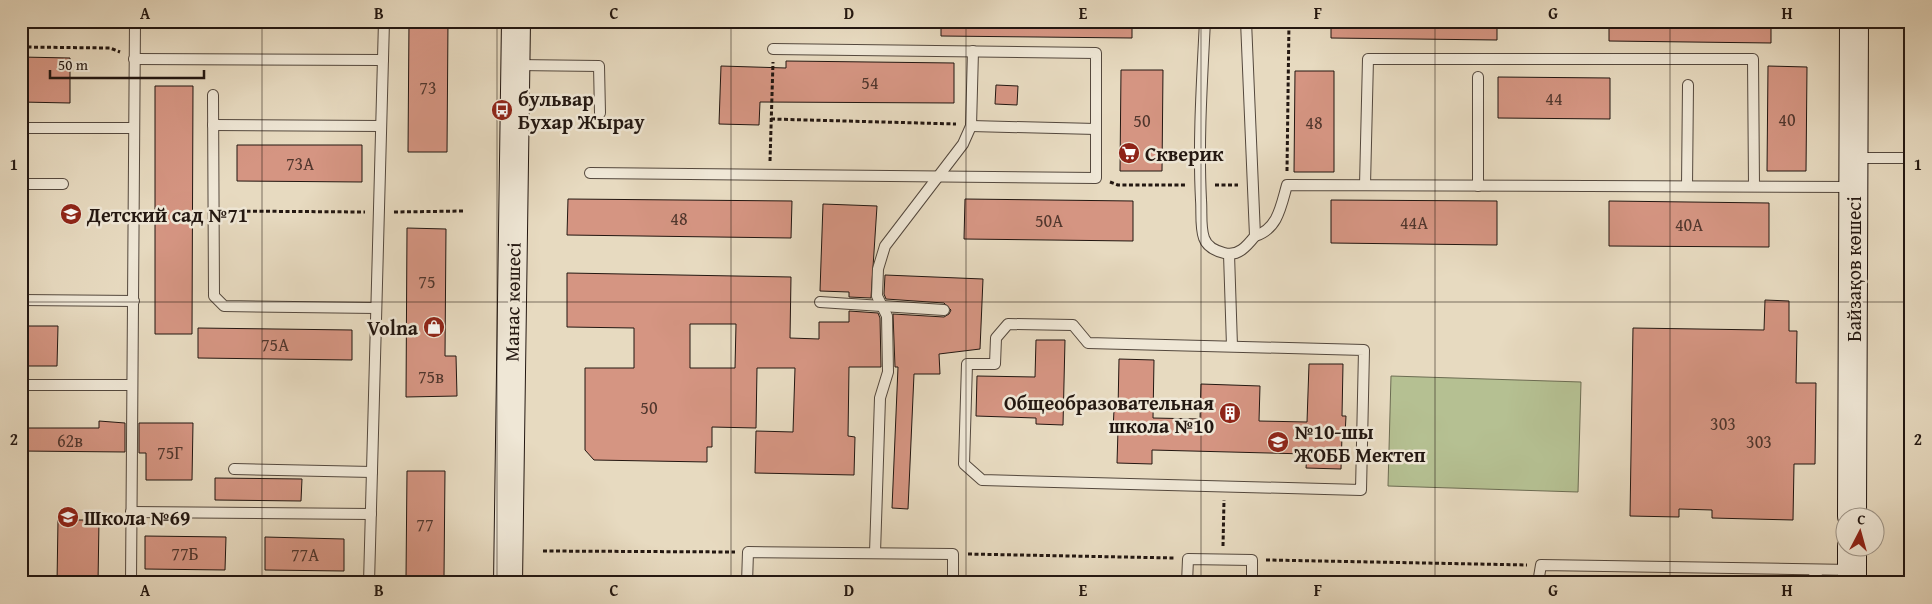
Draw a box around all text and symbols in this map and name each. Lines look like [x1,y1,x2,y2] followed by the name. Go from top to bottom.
[140,1,151,25] text: A
[374,1,384,25] text: B
[609,1,619,25] text: C
[844,1,854,25] text: D
[1079,1,1088,25] text: E
[1314,1,1322,25] text: F
[1548,1,1558,25] text: G
[1781,1,1793,25] text: H
[50,48,204,80] scale bar
[58,54,89,75] text: 50 m
[861,69,879,96] house number: 54
[419,74,437,101] house number: 73
[518,84,645,136] place label: бульвар Бухар Жырау
[1545,85,1563,112] house number: 44
[490,98,514,122] bus stop icon: бульвар Бухар Жырау
[1778,106,1796,133] house number: 40
[1133,107,1151,134] house number: 50
[1305,109,1323,136] house number: 48
[1145,139,1224,168] place label: Скверик
[1117,141,1141,165] supermarket icon: Скверик
[286,150,314,177] house number: 73А
[10,152,18,176] text: 1
[1914,152,1922,176] text: 1
[1839,196,1868,342] street label: Байзақов көшесі
[86,200,248,229] place label: Детский сад №71
[59,202,83,226] school or university icon: Детский сад №71
[670,205,688,232] house number: 48
[1035,207,1063,234] house number: 50А
[1400,209,1428,236] house number: 44А
[1675,211,1703,238] house number: 40А
[496,242,528,362] street label: Манас көшесі
[418,268,436,295] house number: 75
[367,313,419,342] place label: Volna
[422,315,446,339] shop icon: Volna
[261,331,289,358] house number: 75А
[418,363,444,390] house number: 75в
[1004,388,1214,440] place label: Общеобразовательная школа №10
[640,394,658,421] house number: 50
[1218,401,1242,425] building icon: Общеобразовательная школа №10
[1710,410,1736,437] house number: 303
[1293,417,1426,469] place label: №10-шы ЖОББ Мектеп
[10,427,18,451] text: 2
[57,427,83,454] house number: 62в
[1914,427,1922,451] text: 2
[1746,428,1772,455] house number: 303
[1266,430,1290,454] school or university icon: №10-шы ЖОББ Мектеп
[157,439,183,466] house number: 75Г
[84,503,190,532] place label: Школа №69
[56,505,80,529] school or university icon: Школа №69
[1834,506,1884,556] north arrow
[1856,509,1866,529] text: С
[416,511,434,538] house number: 77
[171,540,199,567] house number: 77Б
[291,541,319,568] house number: 77А
[140,578,151,602] text: A
[374,578,384,602] text: B
[609,578,619,602] text: C
[844,578,854,602] text: D
[1079,578,1088,602] text: E
[1314,578,1322,602] text: F
[1548,578,1558,602] text: G
[1781,578,1793,602] text: H

